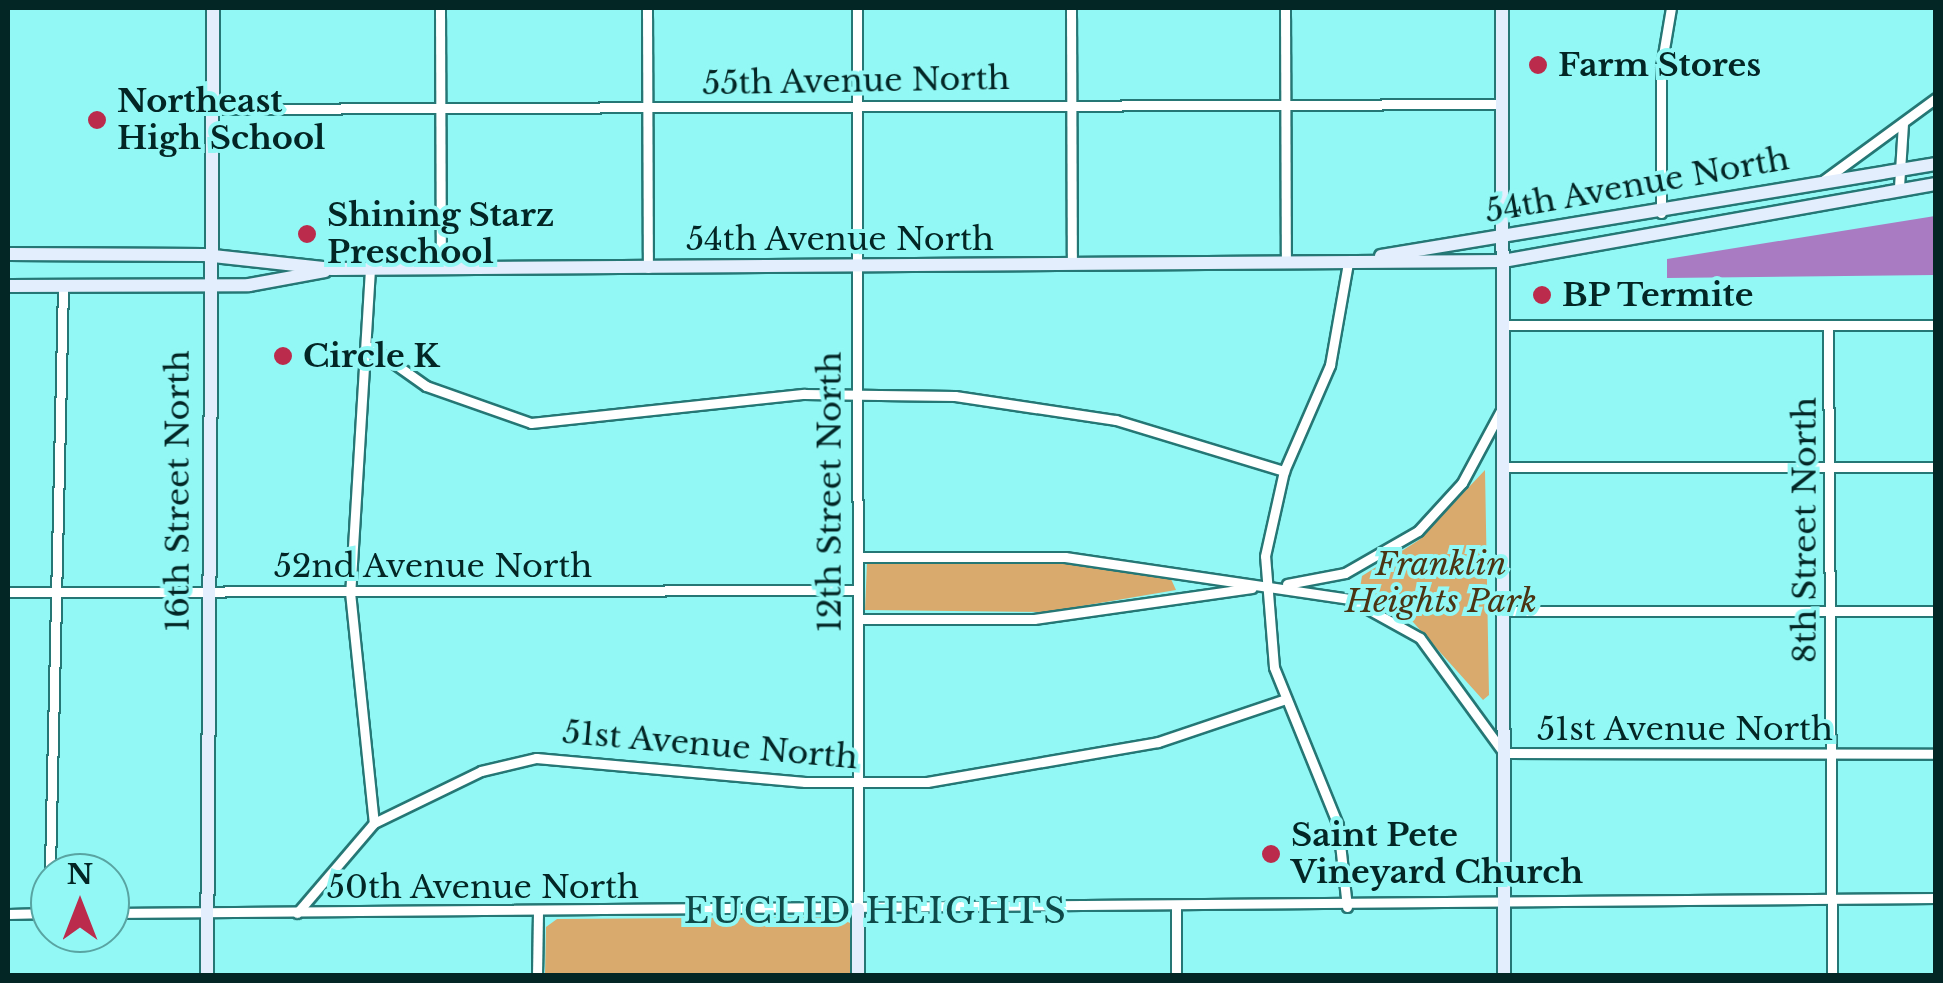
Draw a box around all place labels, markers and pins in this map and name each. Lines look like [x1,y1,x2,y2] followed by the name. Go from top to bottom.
[1558,46,1761,84] place label: Farm Stores
[1527,54,1549,76] marker: Farm Stores
[117,83,325,158] place label: Northeast High School
[86,109,108,131] marker: Northeast High School
[327,197,554,272] place label: Shining Starz Preschool
[296,223,318,245] marker: Shining Starz Preschool
[1562,276,1755,314] place label: BP Termite
[1531,284,1553,306] marker: BP Termite
[303,337,440,375] place label: Circle K
[272,345,294,367] marker: Circle K
[1291,817,1583,892] place label: Saint Pete Vineyard Church
[1260,843,1282,865] marker: Saint Pete Vineyard Church

